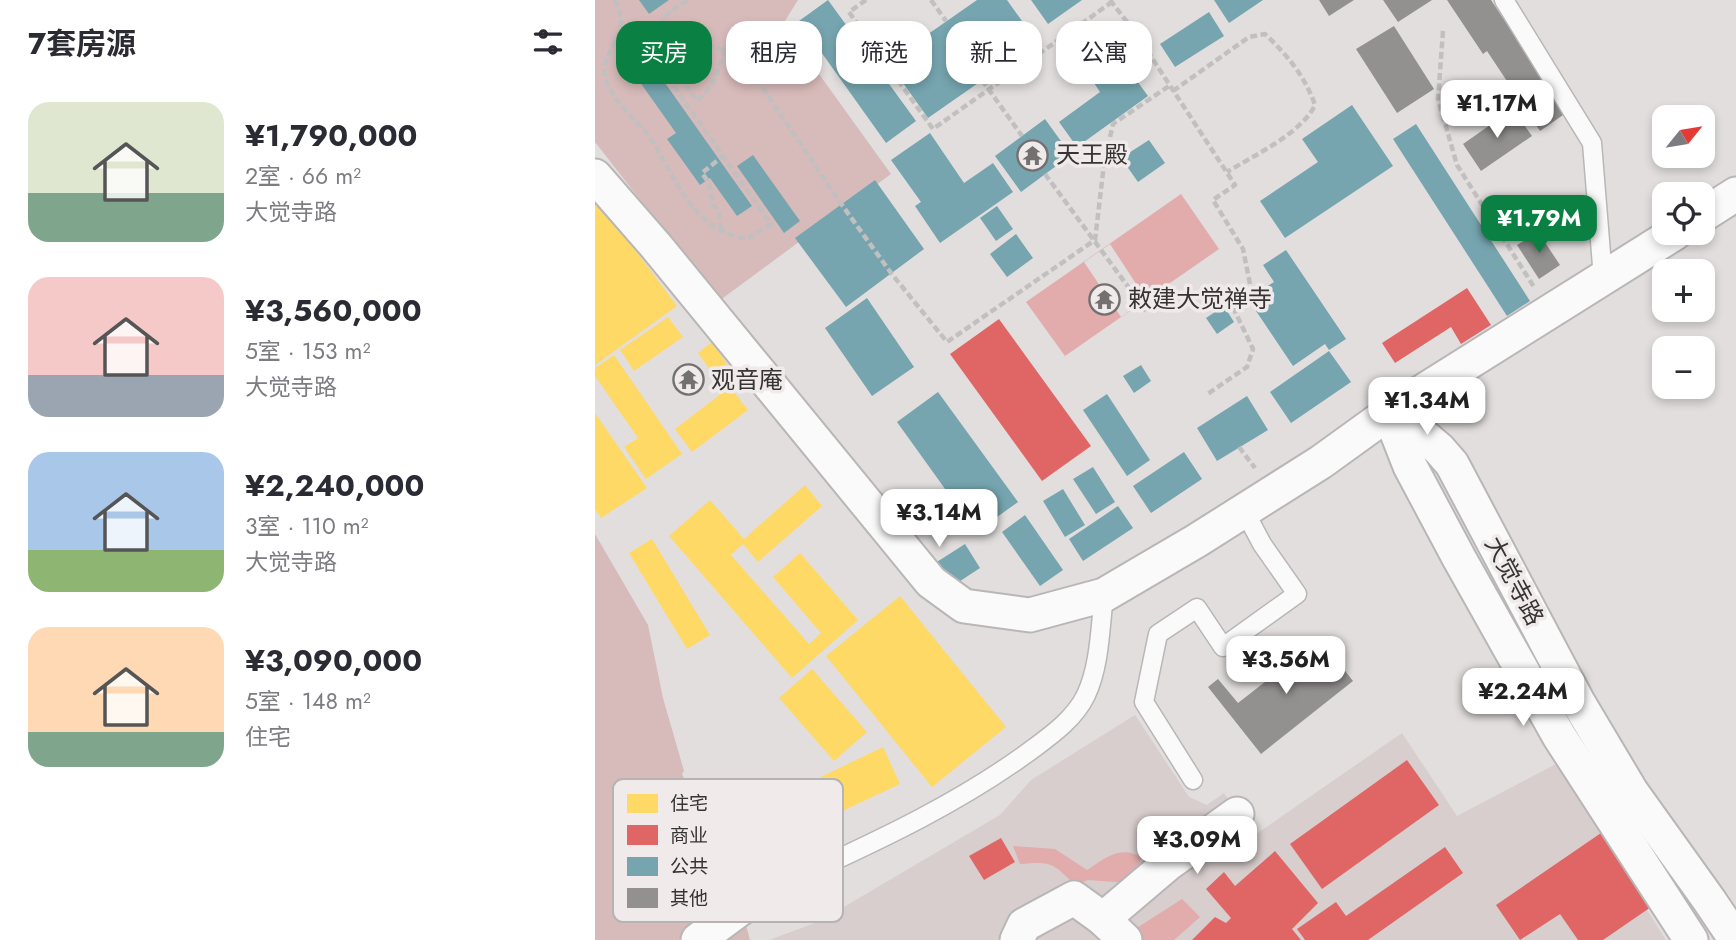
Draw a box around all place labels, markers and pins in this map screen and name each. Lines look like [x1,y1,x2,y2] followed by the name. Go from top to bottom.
[1440,80,1554,140] pin: ¥1.17M
[1056,137,1128,172] place label: 天王殿
[1016,138,1050,172] temple icon: 天王殿
[1482,196,1596,255] pin: ¥1.79M
[1128,281,1272,316] place label: 敕建大觉禅寺
[1088,282,1122,316] temple icon: 敕建大觉禅寺
[711,362,783,397] place label: 观音庵
[671,363,705,397] temple icon: 观音庵
[1370,378,1484,437] pin: ¥1.34M
[882,490,996,549] pin: ¥3.14M
[1229,636,1343,696] pin: ¥3.56M
[1466,668,1580,728] pin: ¥2.24M
[1140,816,1254,876] pin: ¥3.09M

